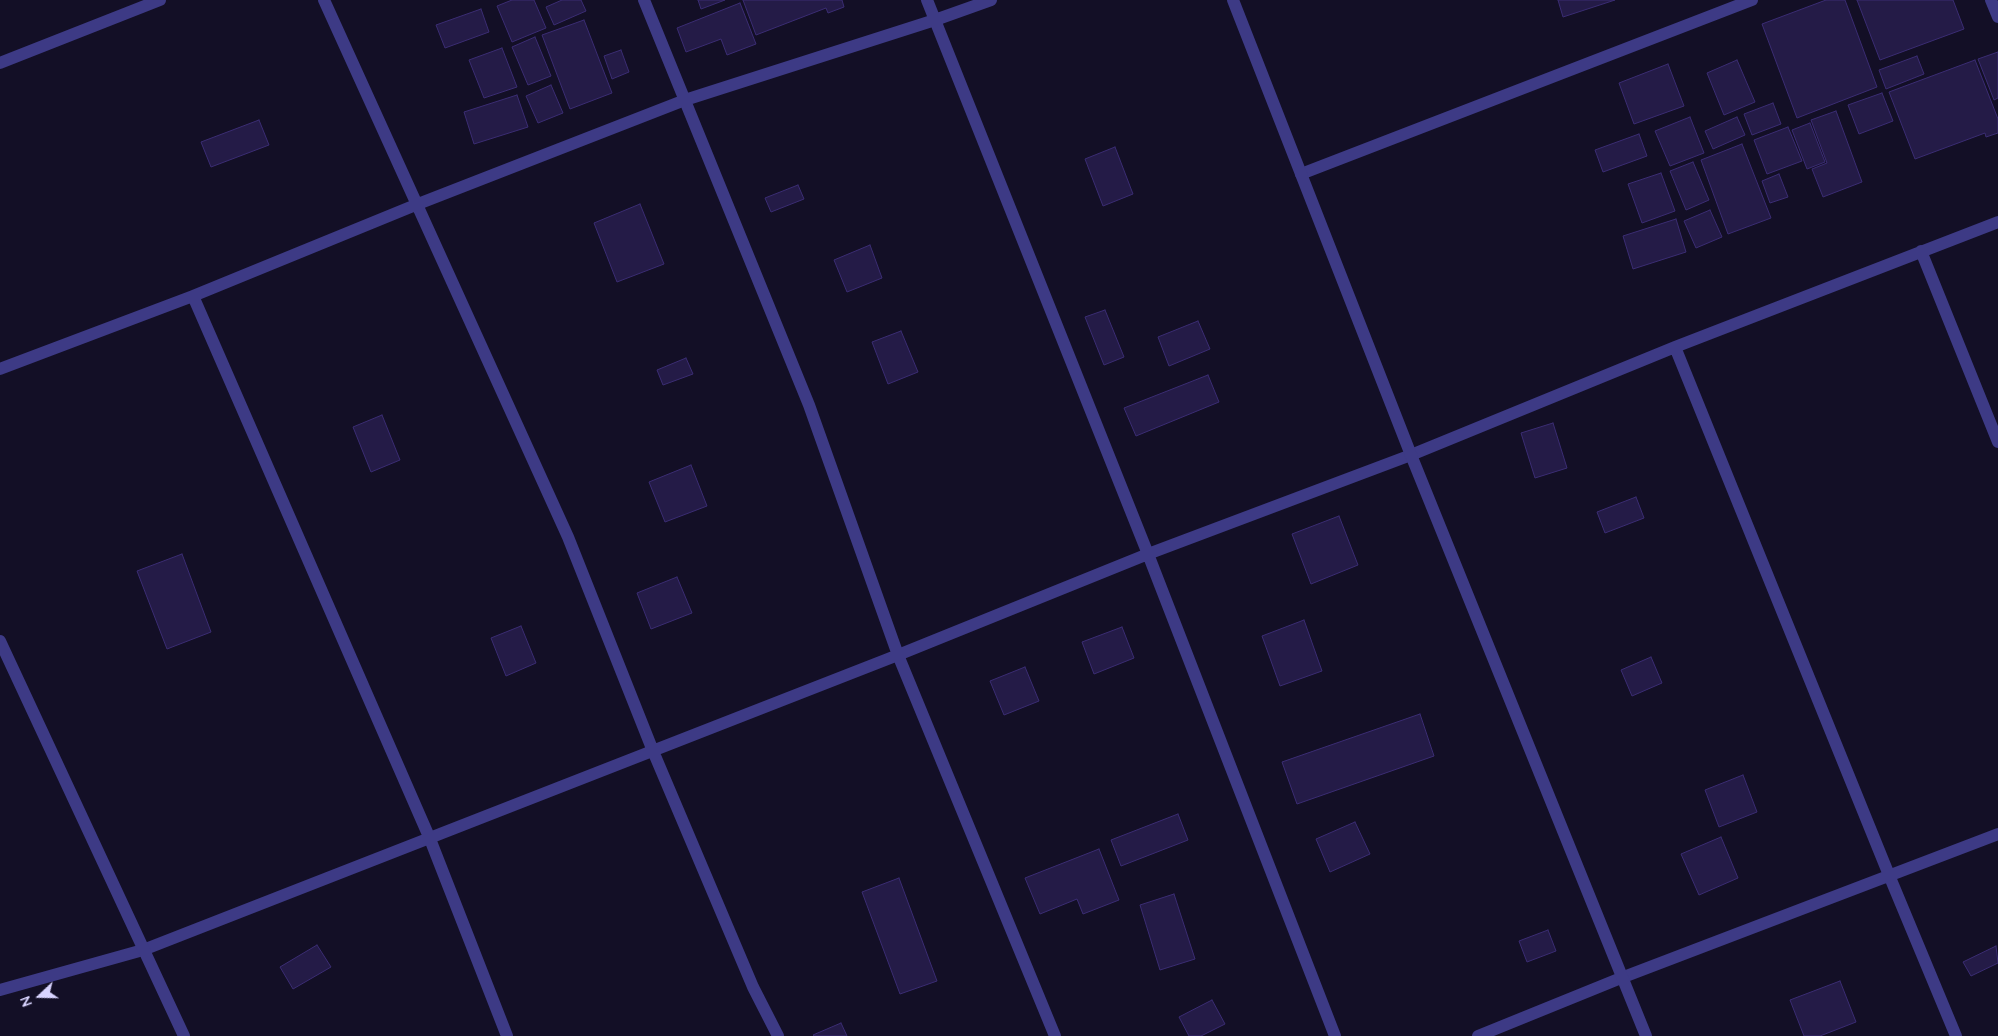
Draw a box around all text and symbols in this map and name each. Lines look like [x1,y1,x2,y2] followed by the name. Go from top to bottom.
[15,971,65,1021] north arrow
[16,993,36,1009] text: N

